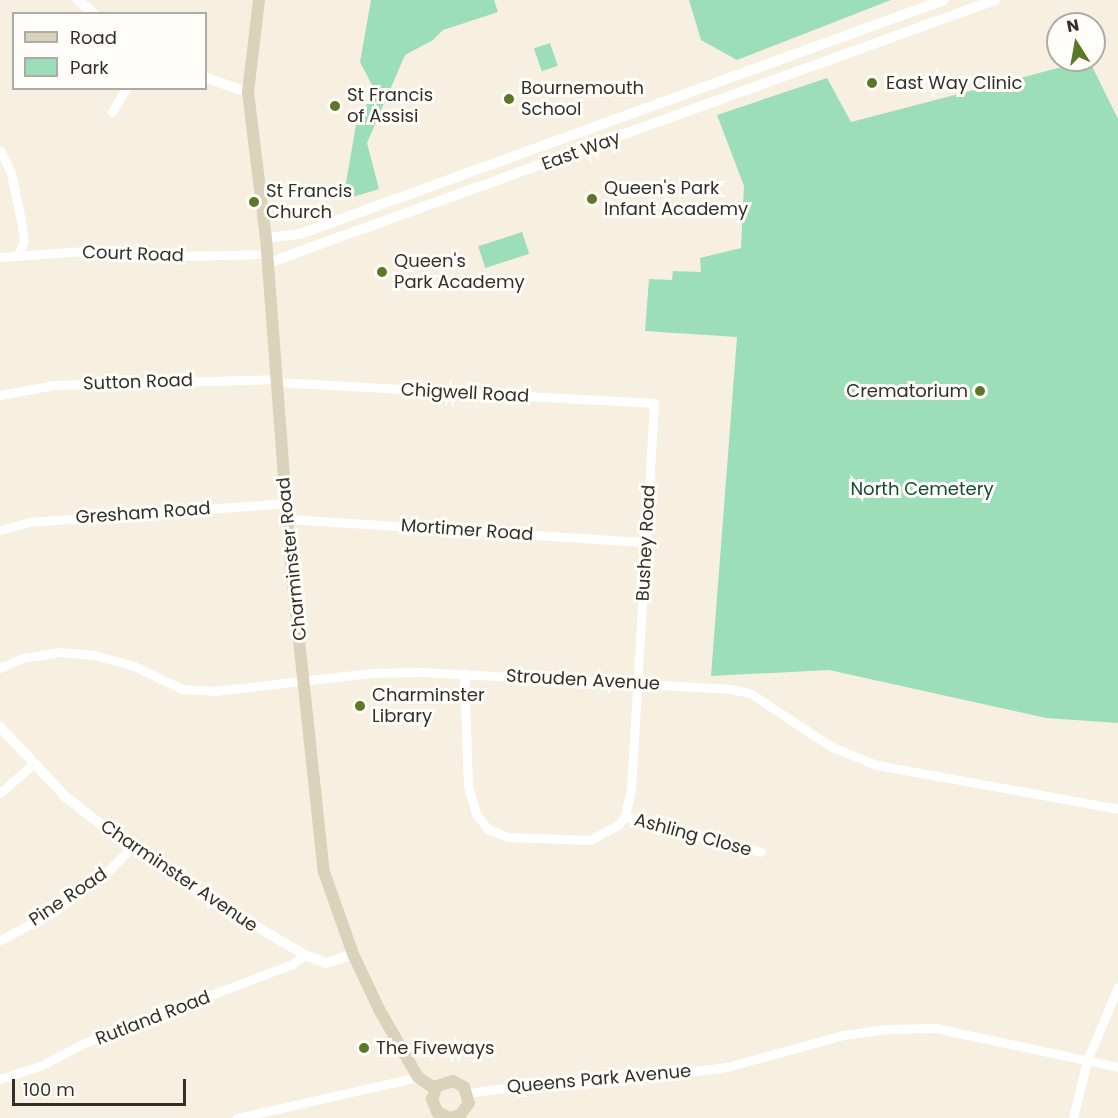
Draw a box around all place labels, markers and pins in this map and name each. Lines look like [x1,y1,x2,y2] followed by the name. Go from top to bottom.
[886,72,1022,94] place label: East Way Clinic
[863,74,881,92] marker: East Way Clinic
[521,78,644,121] place label: Bournemouth School
[347,85,433,128] place label: St Francis of Assisi
[502,92,516,106] marker: Bournemouth School
[328,99,342,113] marker: St Francis of Assisi
[604,178,748,220] place label: Queen's Park Infant Academy
[266,181,352,224] place label: St Francis Church
[585,192,599,206] marker: Queen's Park Infant Academy
[247,195,261,209] marker: St Francis Church
[394,251,525,294] place label: Queen's Park Academy
[375,265,389,279] marker: Queen's Park Academy
[846,380,968,402] place label: Crematorium
[973,384,987,398] marker: Crematorium
[372,685,485,728] place label: Charminster Library
[353,699,367,713] marker: Charminster Library
[376,1037,494,1059] place label: The Fiveways
[357,1041,371,1055] marker: The Fiveways

